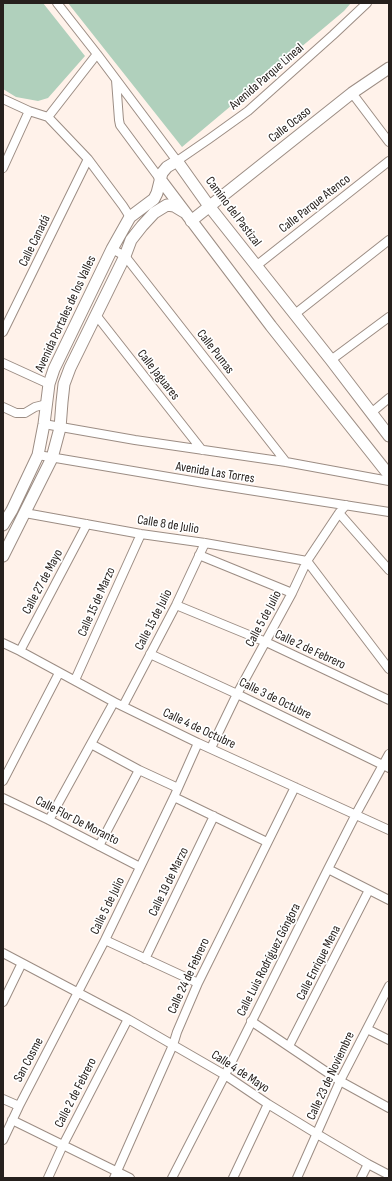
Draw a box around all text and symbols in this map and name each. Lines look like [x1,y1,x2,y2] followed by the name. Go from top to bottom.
[227,40,307,114] street label: Avenida Parque Lineal
[266,104,314,146] street label: Calle Ocaso
[276,171,354,237] street label: Calle Parque Atenco
[202,174,264,250] street label: Camino del Pastizal
[16,213,54,269] street label: Calle Canadá
[32,253,100,375] street label: Avenida Portales de los Valles
[193,327,237,377] street label: Calle Pumas
[133,347,183,403] street label: Calle Jaguares
[174,459,256,487] street label: Avenida Las Torres
[136,512,200,538] street label: Calle 8 de Julio
[19,547,67,617] street label: Calle 27 de Mayo
[75,565,119,639] street label: Calle 15 de Marzo
[132,587,176,653] street label: Calle 15 de Julio
[243,588,285,650] street label: Calle 5 de Julio
[272,627,348,673] street label: Calle 2 de Febrero
[236,675,314,723] street label: Calle 3 de Octubre
[160,705,238,753] street label: Calle 4 de Octubre
[32,793,122,849] street label: Calle Flor De Moranto
[146,845,192,919] street label: Calle 19 de Marzo
[87,875,129,937] street label: Calle 5 de Julio
[234,901,304,1019] street label: Calle Luis Rodríguez Góngora
[293,923,345,1003] street label: Calle Enrique Mena
[165,936,213,1016] street label: Calle 24 de Febrero
[304,1029,358,1123] street label: Calle 23 de Noviembre
[11,1035,47,1085] street label: San Cosme
[208,1047,272,1097] street label: Calle 4 de Mayo
[52,1055,100,1131] street label: Calle 2 de Febrero

